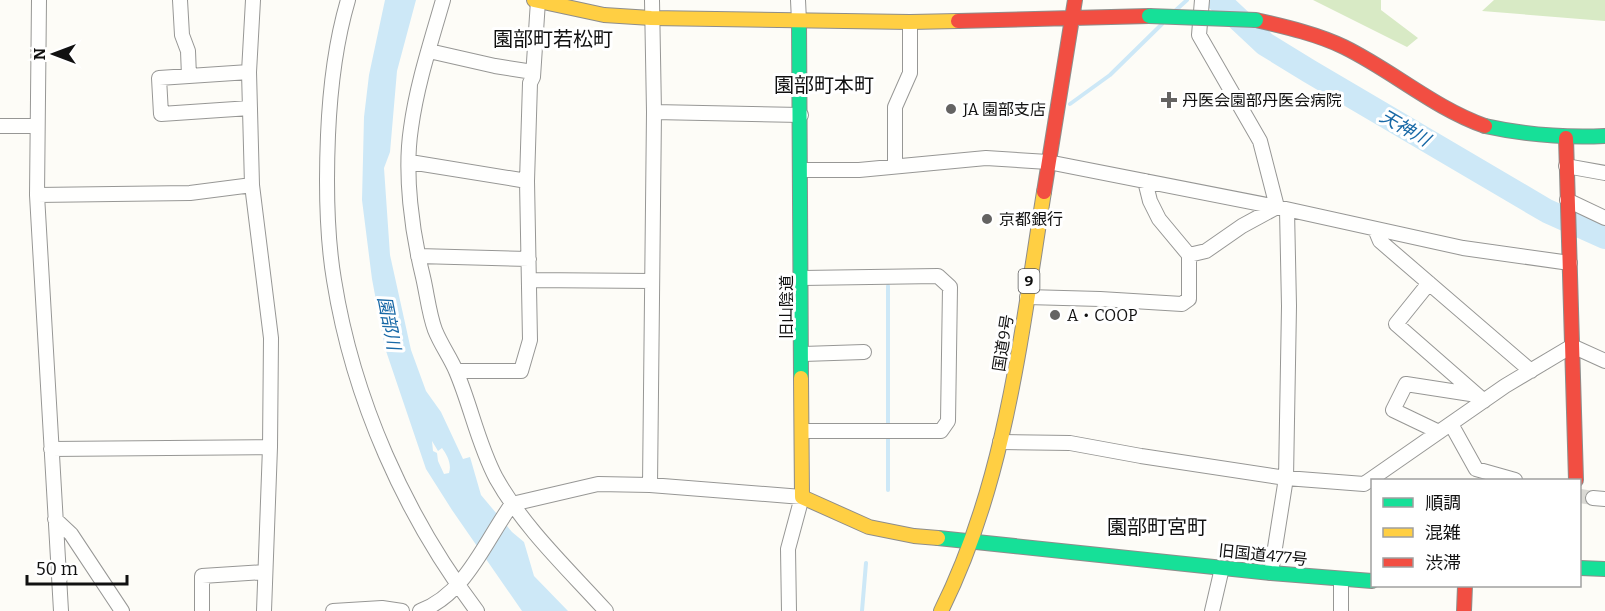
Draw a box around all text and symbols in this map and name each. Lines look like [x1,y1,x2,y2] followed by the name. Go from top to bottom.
[24,24,84,84] north arrow
[493,27,613,51] district label: 園部町若松町
[30,48,49,60] text: N
[774,73,874,97] district label: 園部町本町
[1160,91,1178,109] marker: 丹医会園部丹医会病院
[1182,91,1342,110] place label: 丹医会園部丹医会病院
[962,100,1046,119] place label: JA 園部支店
[944,102,958,116] marker: JA 園部支店
[1376,105,1436,152] water label: 天神川
[999,210,1063,229] place label: 京都銀行
[980,212,994,226] marker: 京都銀行
[1018,269,1040,293] road number: 9
[777,275,796,339] street label: 旧山陰道
[373,294,405,354] water label: 園部川
[1067,306,1138,325] place label: A・COOP
[1048,308,1062,322] marker: A・COOP
[989,313,1017,373] street label: 国道9号
[1371,479,1581,587] legend
[1425,492,1461,514] text: 順調
[1107,515,1207,539] district label: 園部町宮町
[1425,522,1461,544] text: 混雑
[1218,541,1308,569] street label: 旧国道477号
[27,548,128,586] scale bar
[1425,552,1461,574] text: 渋滞
[36,558,78,580] text: 50 m

